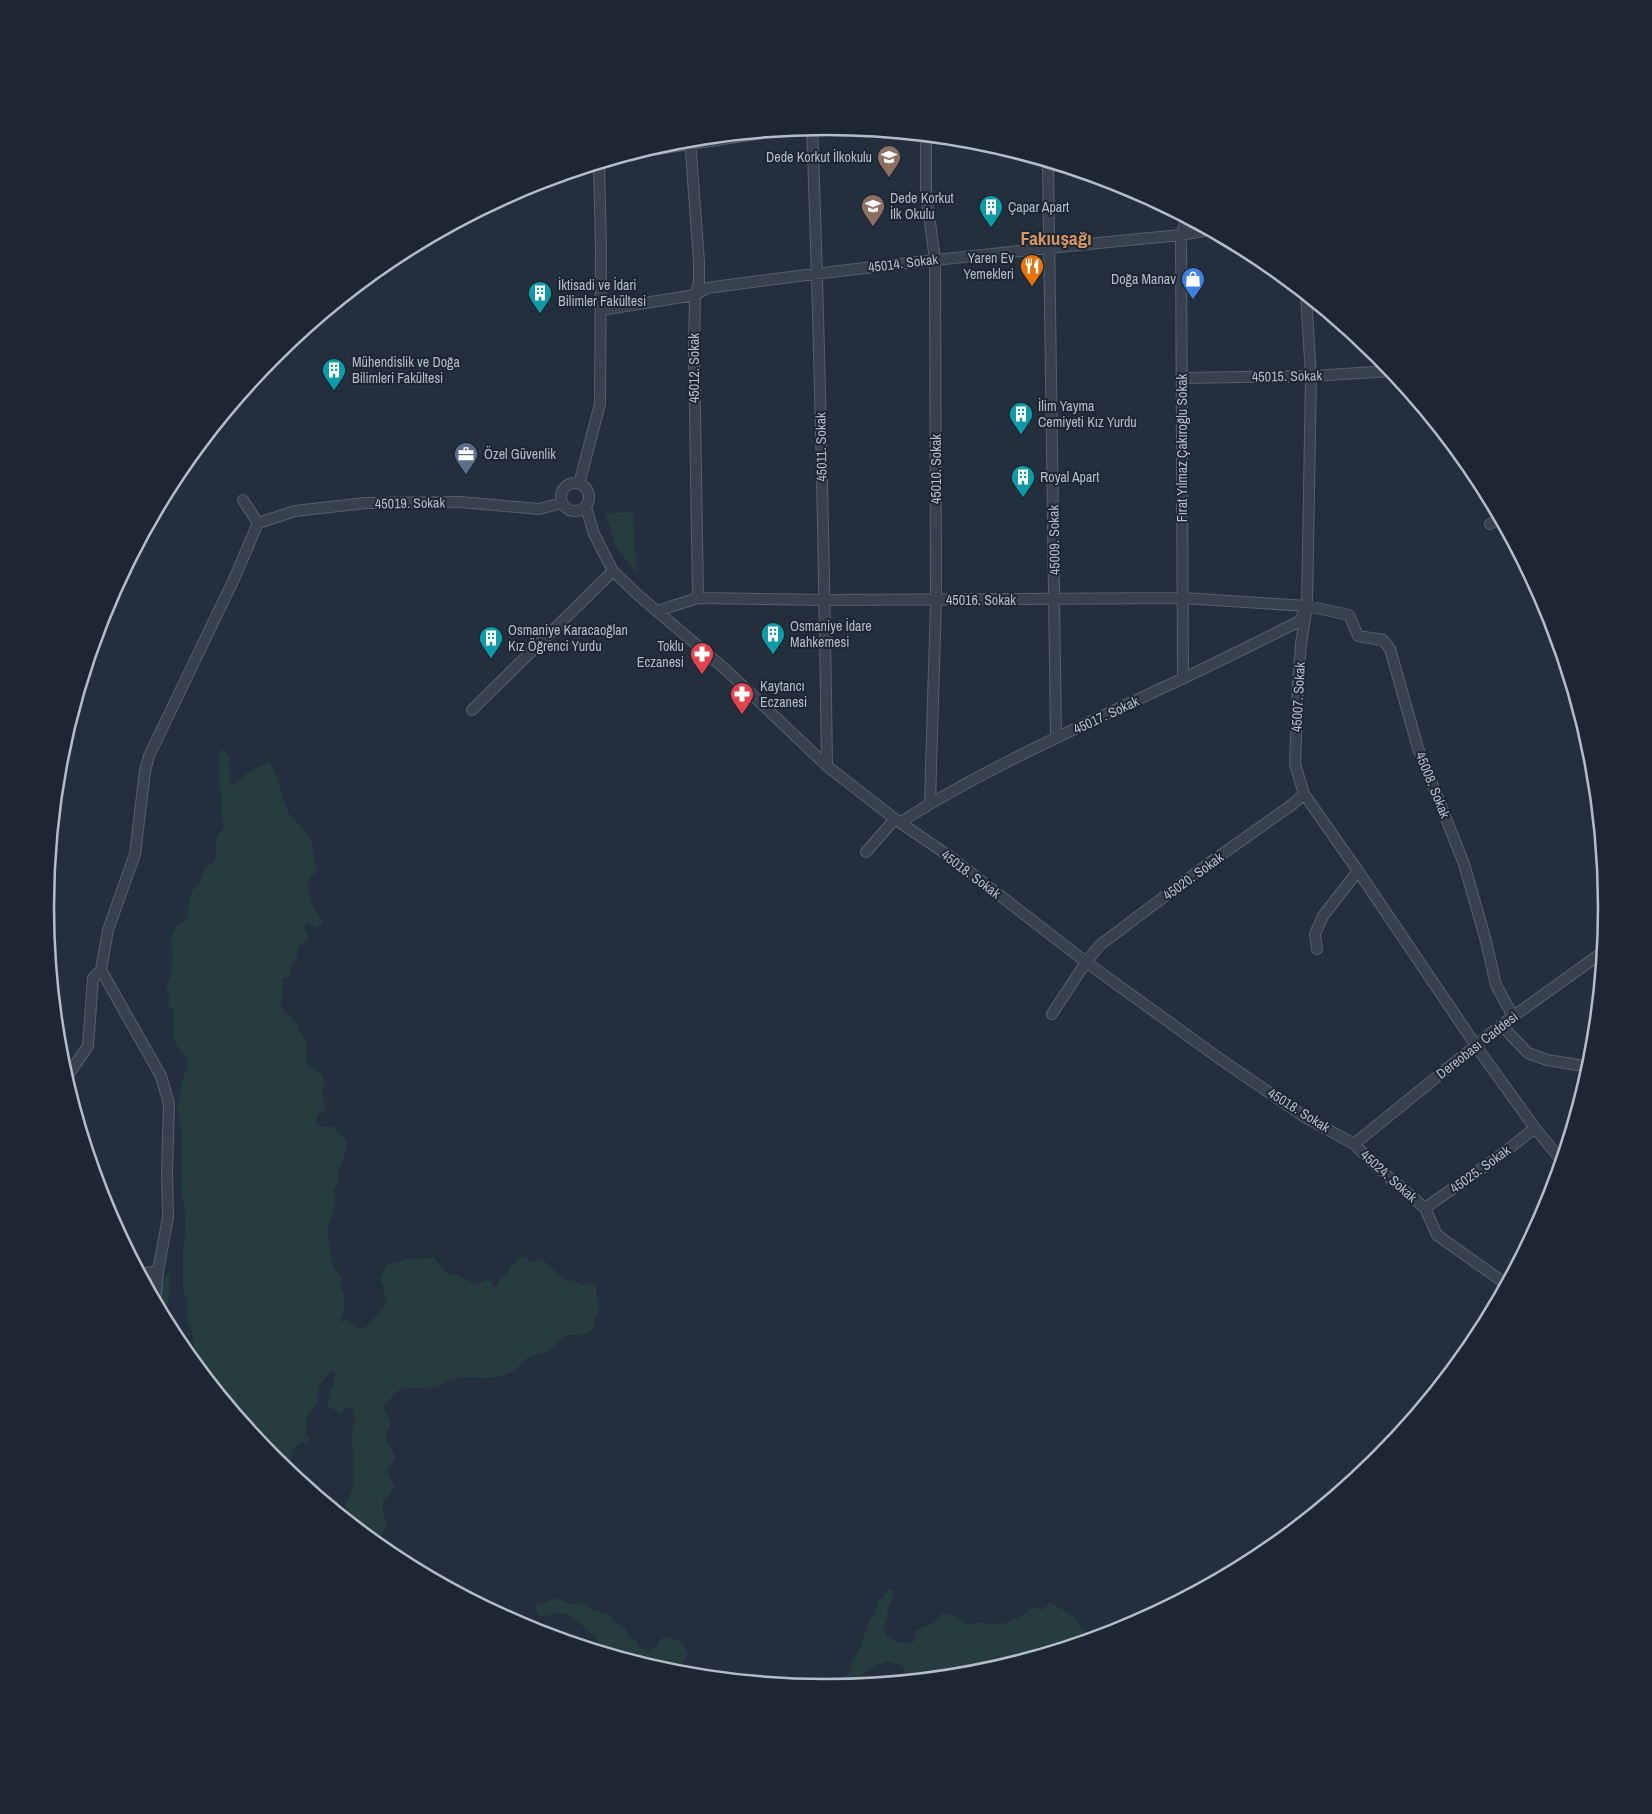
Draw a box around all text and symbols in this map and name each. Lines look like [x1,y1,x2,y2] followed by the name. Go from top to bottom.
[876,144,902,178] school or university icon: Dede Korkut İlkokulu
[766,148,872,166] place label: Dede Korkut İlkokulu
[890,189,954,223] place label: Dede Korkut İlk Okulu
[860,193,886,227] school or university icon: Dede Korkut İlk Okulu
[978,194,1004,228] building icon: Çapar Apart
[1008,198,1069,216] place label: Çapar Apart
[1020,225,1092,251] district label: Fakıuşağı
[963,249,1014,283] place label: Yaren Ev Yemekleri
[867,250,939,276] street label: 45014. Sokak
[1019,253,1045,287] restaurant icon: Yaren Ev Yemekleri
[1180,266,1206,300] shop icon: Doğa Manav
[1111,270,1176,288] place label: Doğa Manav
[558,276,646,310] place label: İktisadi ve İdari Bilimler Fakültesi
[527,280,553,314] building icon: İktisadi ve İdari Bilimler Fakültesi
[685,333,703,403] street label: 45012. Sokak
[352,353,460,387] place label: Mühendislik ve Doğa Bilimleri Fakültesi
[321,357,347,391] building icon: Mühendislik ve Doğa Bilimleri Fakültesi
[1252,366,1323,386] street label: 45015. Sokak
[1173,373,1191,522] street label: Fırat Yılmaz Çakıroğlu Sokak
[1038,397,1137,431] place label: İlim Yayma Cemiyeti Kız Yurdu
[1008,401,1034,435] building icon: İlim Yayma Cemiyeti Kız Yurdu
[811,412,831,482] street label: 45011. Sokak
[927,434,945,504] street label: 45010. Sokak
[453,441,479,475] office icon: Özel Güvenlik
[484,445,556,463] place label: Özel Güvenlik
[1010,464,1036,498] building icon: Royal Apart
[1040,468,1099,486] place label: Royal Apart
[375,493,446,513] street label: 45019. Sokak
[1044,504,1064,575] street label: 45009. Sokak
[946,591,1016,609] street label: 45016. Sokak
[790,617,872,651] place label: Osmaniye İdare Mahkemesi
[508,621,628,655] place label: Osmaniye Karacaoğlan Kız Öğrenci Yurdu
[760,621,786,655] building icon: Osmaniye İdare Mahkemesi
[478,625,504,659] building icon: Osmaniye Karacaoğlan Kız Öğrenci Yurdu
[637,637,684,671] place label: Toklu Eczanesi
[689,641,715,675] pharmacy icon: Toklu Eczanesi
[1287,661,1309,733] street label: 45007. Sokak
[760,677,807,711] place label: Kaytancı Eczanesi
[729,681,755,715] pharmacy icon: Kaytancı Eczanesi
[1070,692,1142,738] street label: 45017. Sokak
[1412,749,1455,821] street label: 45008. Sokak
[938,846,1005,902] street label: 45018. Sokak
[1159,848,1227,904] street label: 45020. Sokak
[1432,1007,1522,1083] street label: Dereobası Caddesi
[1264,1084,1334,1136] street label: 45018. Sokak
[1446,1141,1514,1197] street label: 45025. Sokak
[1357,1146,1421,1206] street label: 45024. Sokak

